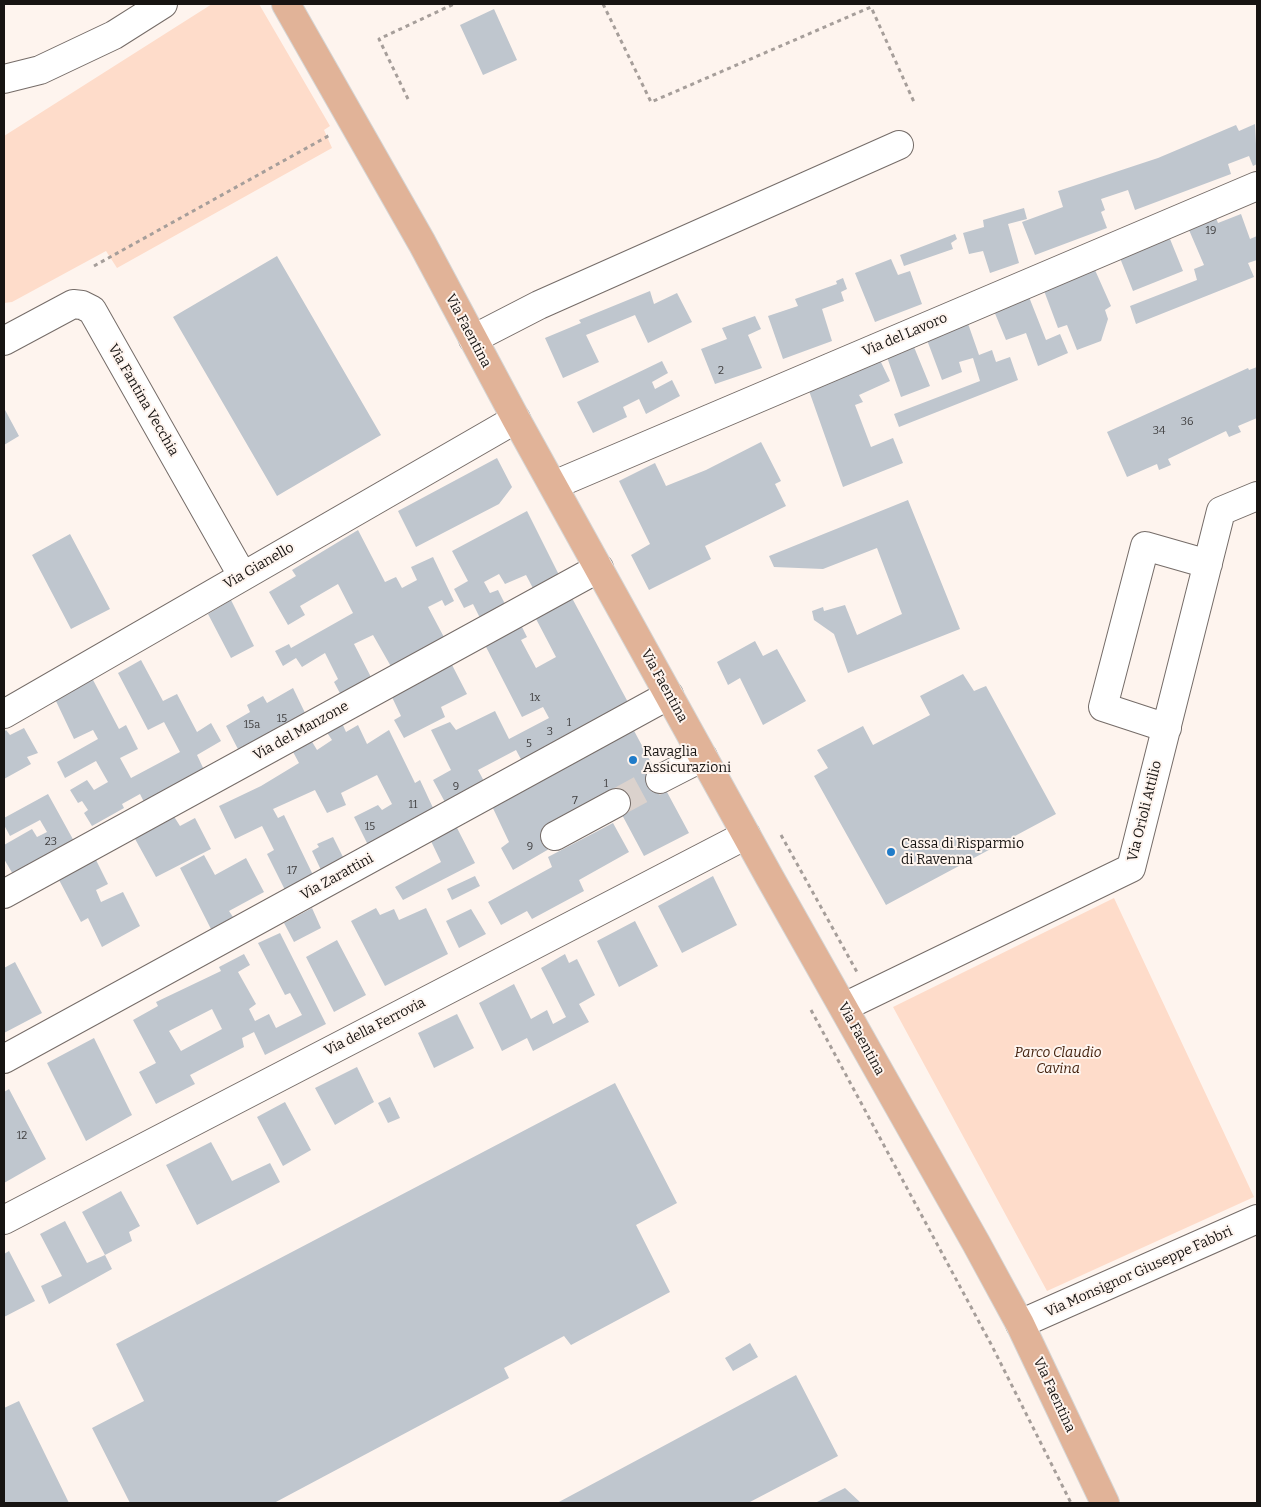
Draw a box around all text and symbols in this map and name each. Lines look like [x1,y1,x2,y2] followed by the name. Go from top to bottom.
[1206,224,1216,238] house number: 19
[442,291,494,371] street label: Via Faentina
[860,310,950,360] street label: Via del Lavoro
[104,341,182,459] street label: Via Fantina Vecchia
[718,364,724,378] house number: 2
[1181,415,1193,429] house number: 36
[1153,424,1165,438] house number: 34
[221,539,297,593] street label: Via Gianello
[637,647,691,725] street label: Via Faentina
[530,691,540,705] house number: 1x
[250,698,352,764] street label: Via del Manzone
[277,712,287,726] house number: 15
[567,716,571,730] house number: 1
[244,718,260,732] house number: 15a
[547,725,553,739] house number: 3
[526,737,532,751] house number: 5
[643,744,731,776] place label: Ravaglia Assicurazioni
[627,754,639,766] marker: Ravaglia Assicurazioni
[1124,759,1166,863] street label: Via Orioli Attilio
[604,777,608,791] house number: 1
[453,780,459,794] house number: 9
[572,794,578,808] house number: 7
[409,798,417,812] house number: 11
[365,820,375,834] house number: 15
[45,835,57,849] house number: 23
[901,836,1024,869] place label: Cassa di Risparmio di Ravenna
[527,840,533,854] house number: 9
[885,846,897,858] marker: Cassa di Risparmio di Ravenna
[298,850,376,904] street label: Via Zarattini
[287,864,297,878] house number: 17
[322,994,428,1060] street label: Via della Ferrovia
[834,1000,888,1078] street label: Via Faentina
[1014,1045,1102,1078] park label: Parco Claudio Cavina
[17,1129,27,1143] house number: 12
[1043,1223,1235,1321] street label: Via Monsignor Giuseppe Fabbri
[1029,1355,1079,1435] street label: Via Faentina

